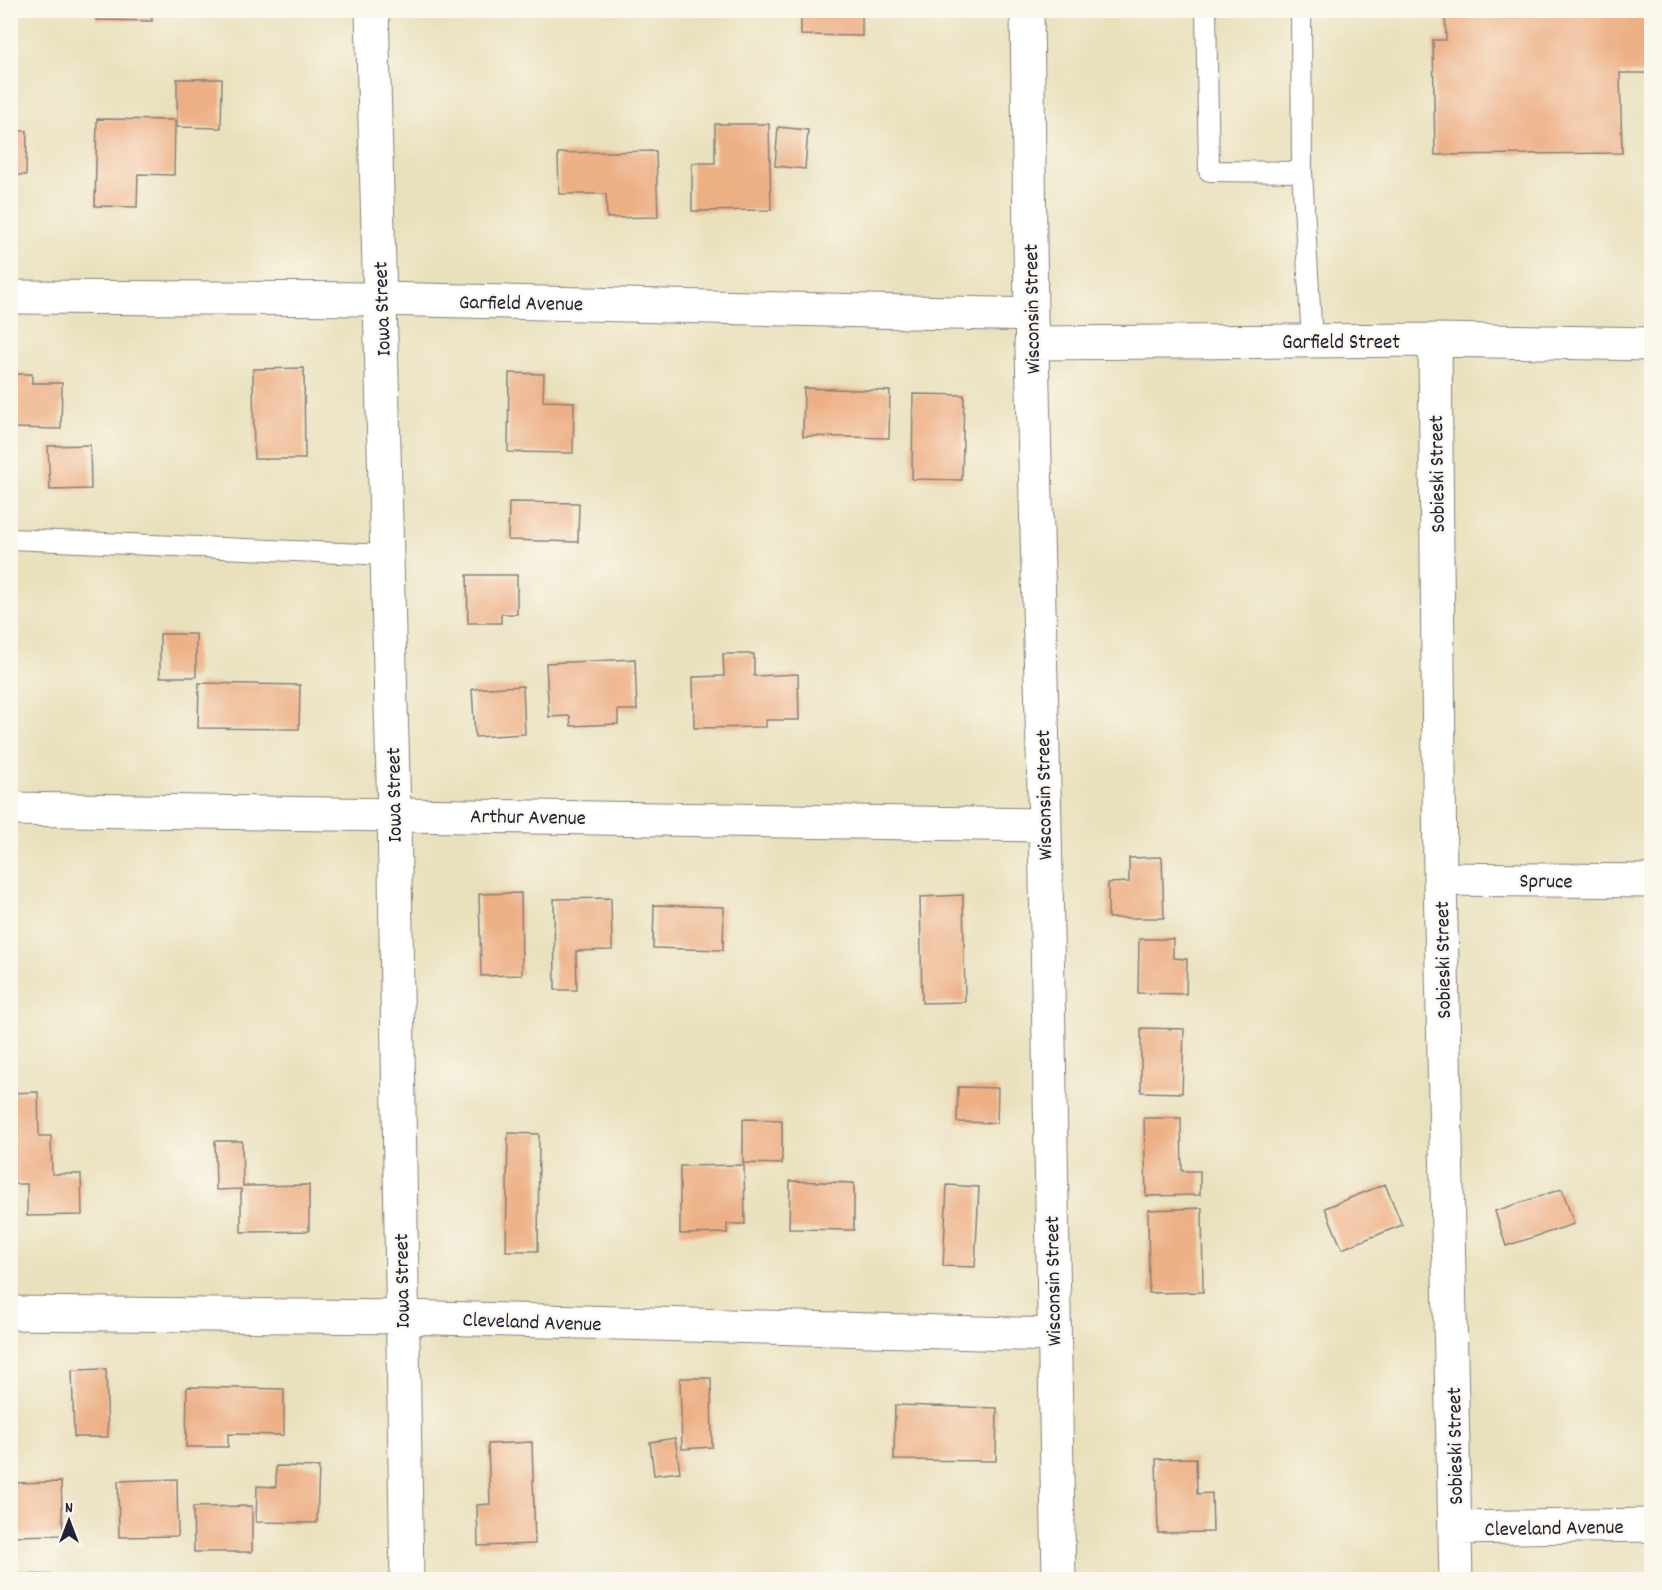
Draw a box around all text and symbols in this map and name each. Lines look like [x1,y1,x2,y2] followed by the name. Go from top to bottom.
[1018,243,1050,374] street label: Wisconsin Street
[367,261,401,357] street label: Iowa Street
[459,289,583,321] street label: Garfield Avenue
[1282,329,1400,359] street label: Garfield Street
[1423,414,1455,533] street label: Sobieski Street
[1030,729,1062,860] street label: Wisconsin Street
[380,747,412,843] street label: Iowa Street
[470,803,586,835] street label: Arthur Avenue
[1519,868,1573,898] street label: Spruce
[1429,900,1461,1019] street label: Sobieski Street
[1039,1215,1071,1346] street label: Wisconsin Street
[388,1233,420,1329] street label: Iowa Street
[462,1307,602,1341] street label: Cleveland Avenue
[1441,1386,1473,1505] street label: Sobieski Street
[39,1491,99,1551] north arrow
[65,1497,73,1520] text: N
[1484,1514,1624,1546] street label: Cleveland Avenue

